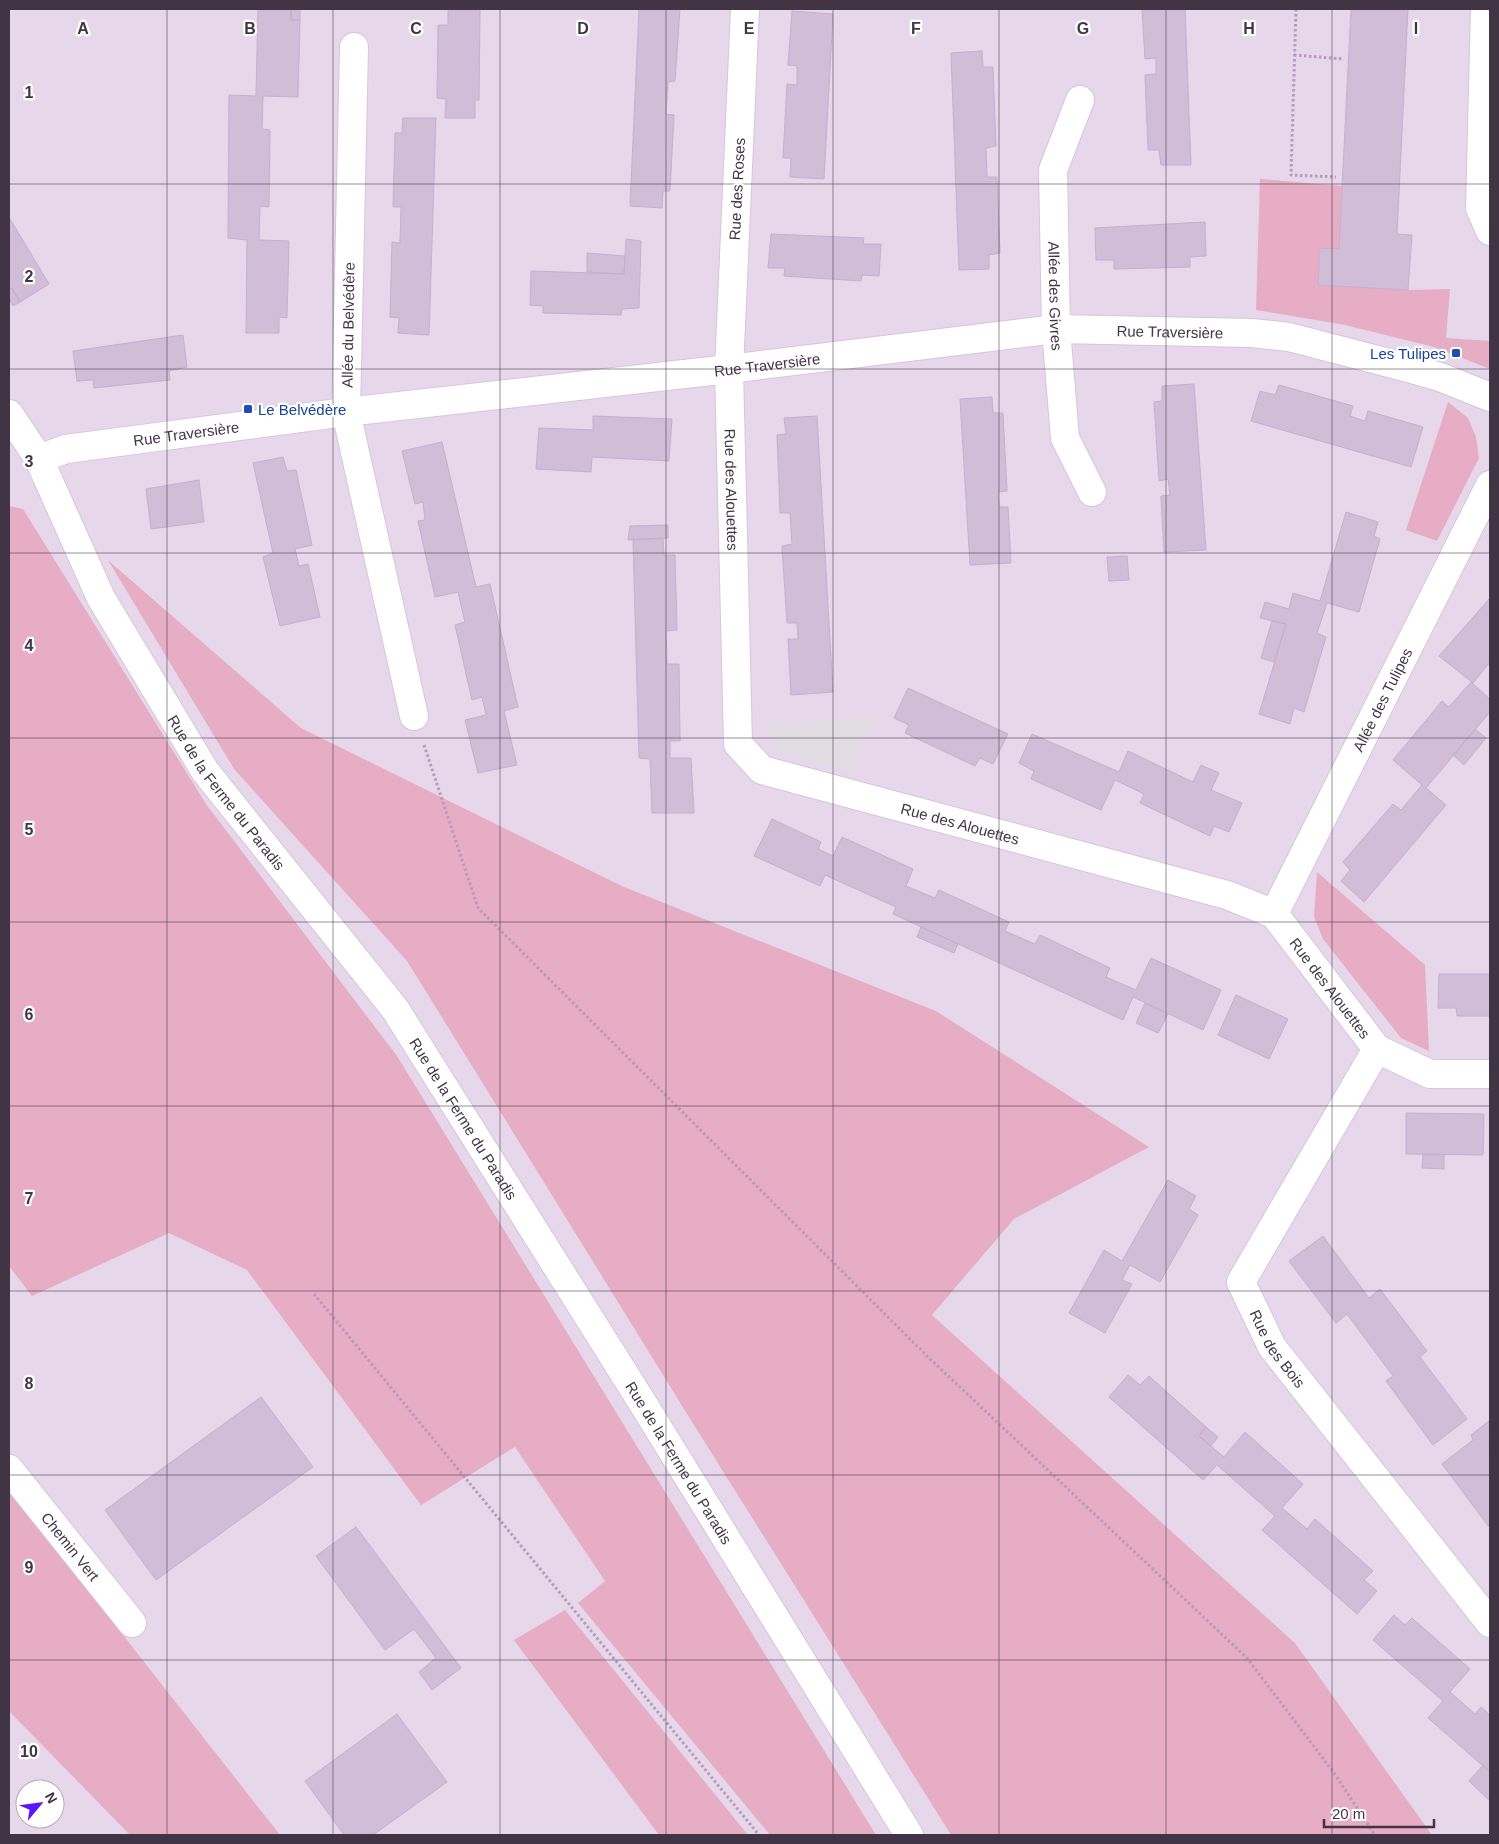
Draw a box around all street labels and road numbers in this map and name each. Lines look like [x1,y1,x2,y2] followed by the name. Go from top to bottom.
[726,137,748,241] street label: Rue des Roses
[1046,241,1066,351] street label: Allée des Givres
[338,262,358,388] street label: Allée du Belvédère
[1116,322,1223,341] street label: Rue Traversière
[713,349,821,379] street label: Rue Traversière
[132,418,240,449] street label: Rue Traversière
[722,429,742,551] street label: Rue des Alouettes
[1349,645,1415,754] street label: Allée des Tulipes
[165,712,289,873] street label: Rue de la Ferme du Paradis
[899,799,1021,847] street label: Rue des Alouettes
[1287,934,1374,1041] street label: Rue des Alouettes
[407,1035,521,1202] street label: Rue de la Ferme du Paradis
[1247,1307,1309,1391] street label: Rue des Bois
[623,1378,736,1547] street label: Rue de la Ferme du Paradis
[38,1509,104,1585] street label: Chemin Vert

